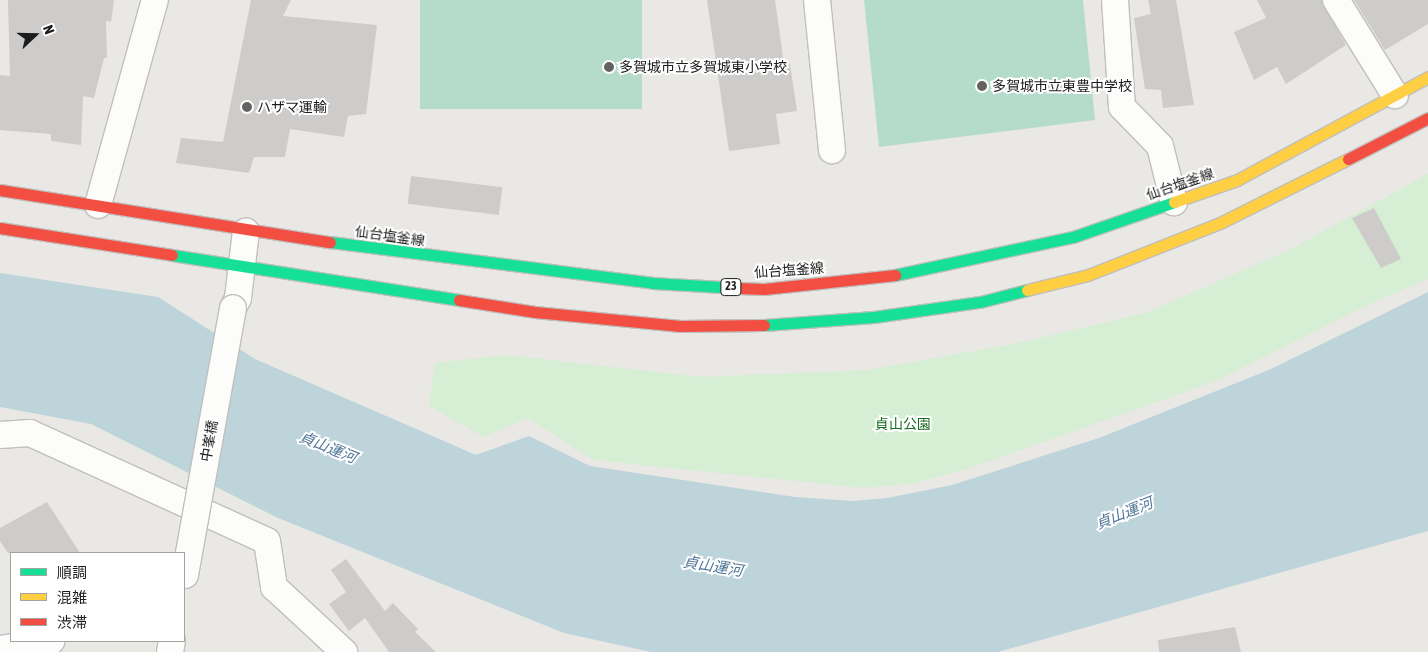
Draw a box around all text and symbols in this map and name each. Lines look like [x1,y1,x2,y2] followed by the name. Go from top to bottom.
[10,10,60,60] north arrow
[40,23,58,36] text: N
[619,59,787,75] place label: 多賀城市立多賀城東小学校
[603,61,615,73] marker: 多賀城市立多賀城東小学校
[992,78,1132,94] place label: 多賀城市立東豊中学校
[976,80,988,92] marker: 多賀城市立東豊中学校
[257,99,327,115] place label: ハザマ運輸
[241,101,253,113] marker: ハザマ運輸
[1144,165,1216,203] street label: 仙台塩釜線
[354,223,426,249] street label: 仙台塩釜線
[753,259,825,281] street label: 仙台塩釜線
[720,278,742,296] road number: 23
[875,416,931,432] park label: 貞山公園
[197,419,221,463] street label: 中峯橋
[297,427,359,467] water label: 貞山運河
[1093,493,1155,533] water label: 貞山運河
[10,552,185,642] legend
[682,552,744,580] water label: 貞山運河
[57,564,87,581] text: 順調
[57,589,87,606] text: 混雑
[57,614,87,631] text: 渋滞

